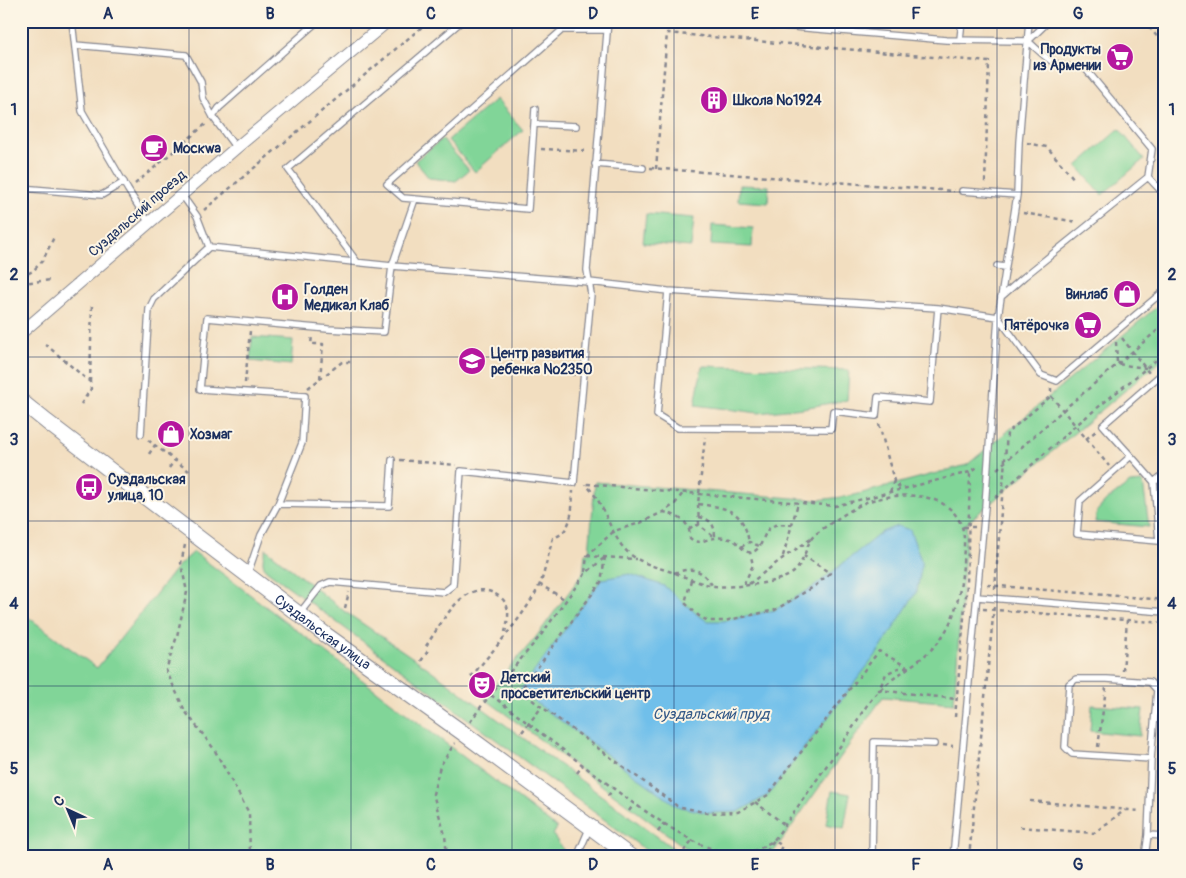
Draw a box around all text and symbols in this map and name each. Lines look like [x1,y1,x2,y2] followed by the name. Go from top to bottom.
[103,4,114,24] text: A
[265,4,275,24] text: B
[426,4,436,24] text: C
[588,4,598,24] text: D
[751,4,760,24] text: E
[911,4,921,24] text: F
[1073,4,1084,24] text: G
[1033,41,1102,74] place label: Продукты из Армении
[1105,42,1135,72] supermarket icon: Продукты из Армении
[699,85,729,115] building icon: Школа №1924
[732,92,823,109] place label: Школа №1924
[11,100,17,120] text: 1
[1169,100,1175,120] text: 1
[139,133,169,163] cafe icon: Москwa
[173,140,221,157] place label: Москwa
[85,166,190,260] street label: Суздальский проезд
[10,265,19,285] text: 2
[1168,265,1177,285] text: 2
[1112,279,1142,309] shop icon: Винлаб
[304,281,389,314] place label: Голден Медикал Клаб
[270,282,300,312] hospital icon: Голден Медикал Клаб
[1065,286,1108,303] place label: Винлаб
[1073,310,1103,340] supermarket icon: Пятёрочка
[1005,317,1069,334] place label: Пятёрочка
[491,345,593,378] place label: Центр развития ребенка №2350
[457,346,487,376] school or university icon: Центр развития ребенка №2350
[156,419,186,449] shop icon: Хозмаг
[190,426,233,443] place label: Хозмаг
[10,430,19,450] text: 3
[1168,430,1177,450] text: 3
[107,471,186,504] place label: Суздальская улица, 10
[74,472,104,502] bus stop icon: Суздальская улица, 10
[271,591,374,673] street label: Суздальская улица
[9,594,19,614] text: 4
[1167,594,1177,614] text: 4
[500,669,651,702] place label: Детский просветительский центр
[467,670,497,700] theatre icon: Детский просветительский центр
[653,705,771,724] water label: Суздальский пруд
[10,759,19,779] text: 5
[1168,759,1177,779] text: 5
[42,786,92,836] north arrow
[50,792,69,810] text: С
[103,855,114,875] text: A
[265,855,275,875] text: B
[426,855,436,875] text: C
[588,855,598,875] text: D
[751,855,760,875] text: E
[911,855,921,875] text: F
[1073,855,1084,875] text: G

